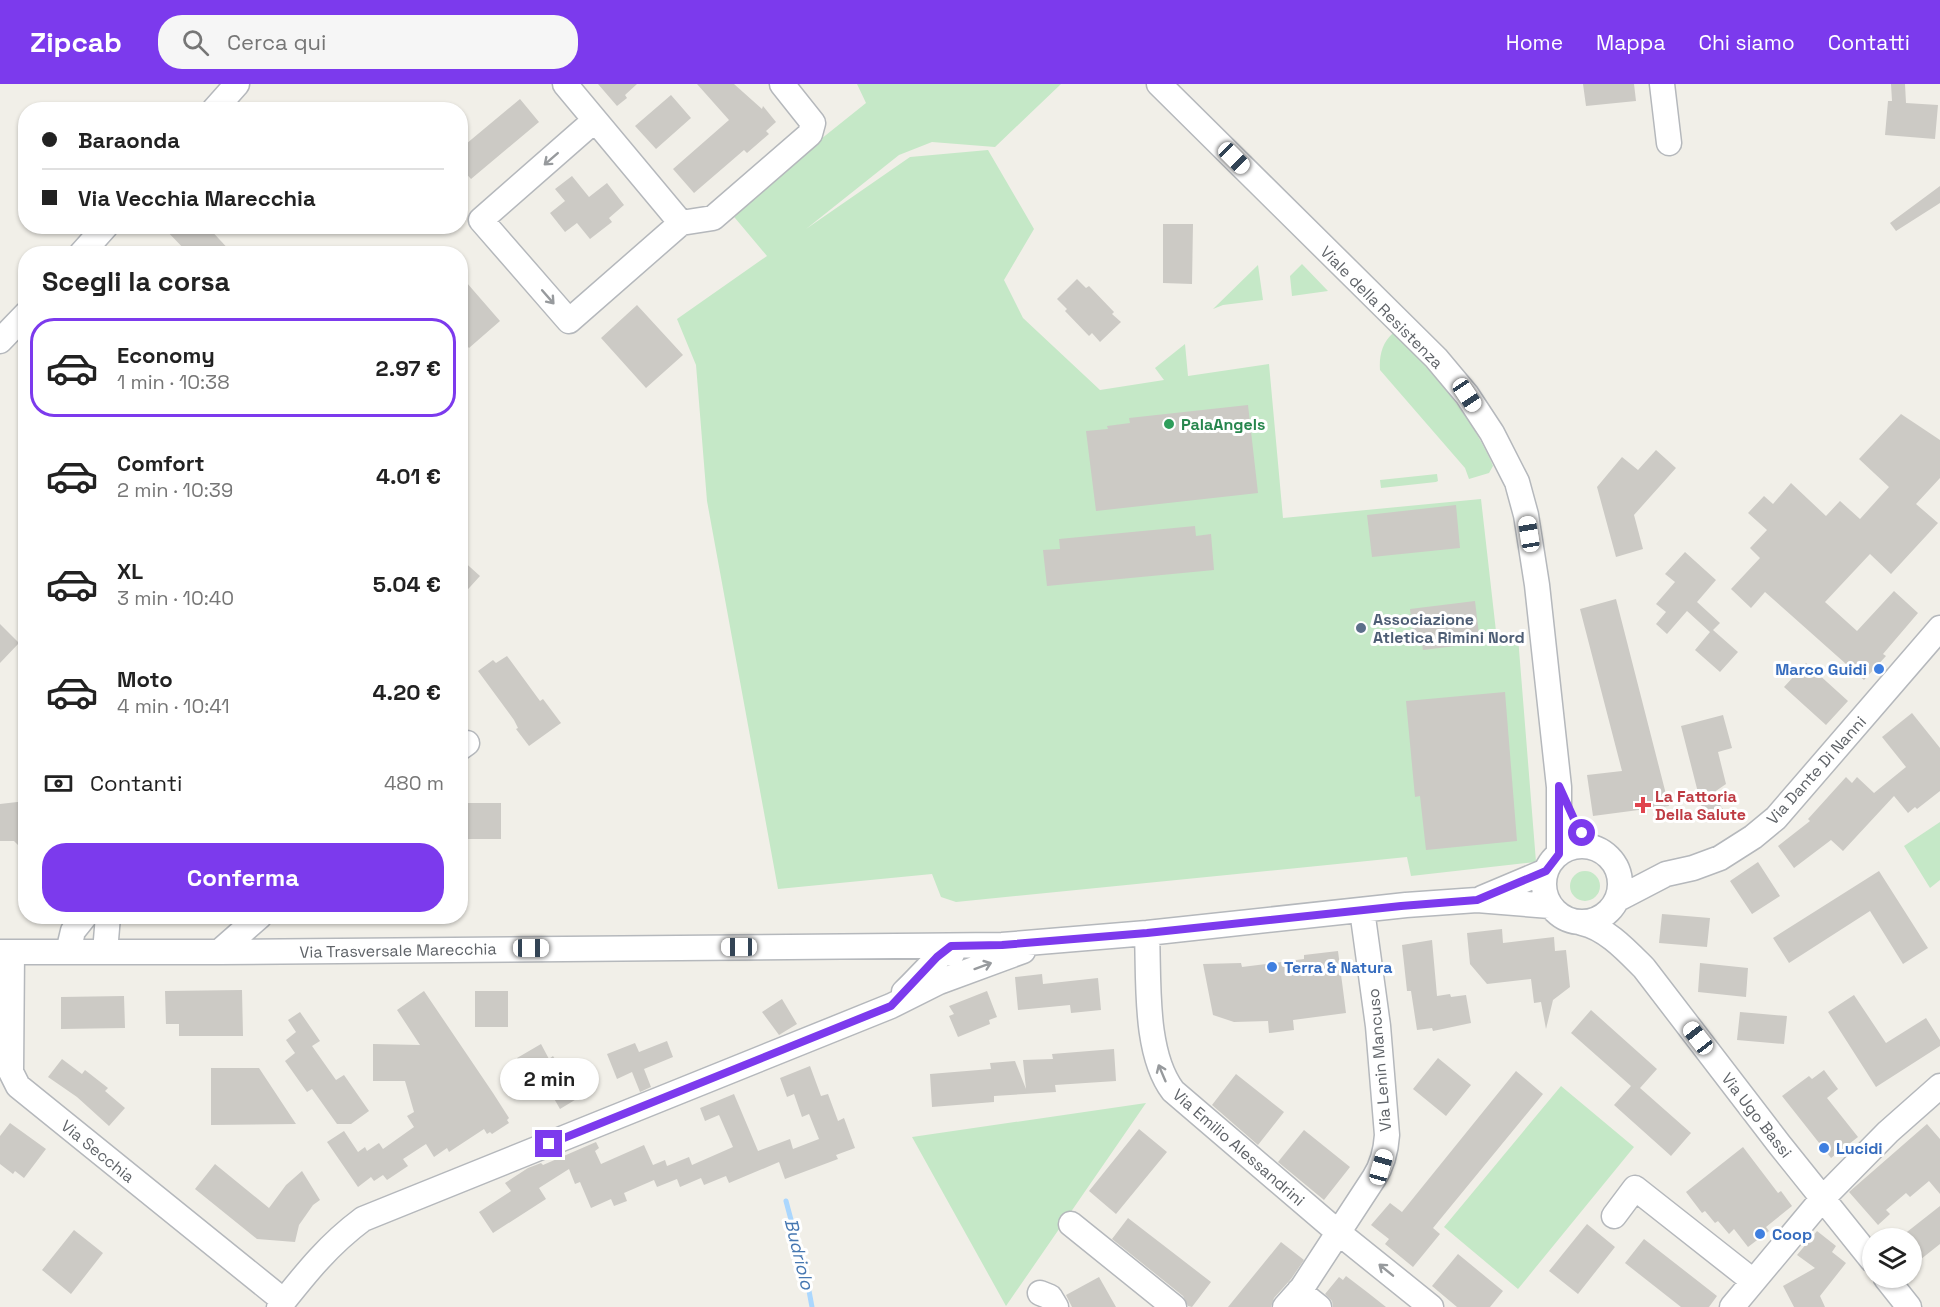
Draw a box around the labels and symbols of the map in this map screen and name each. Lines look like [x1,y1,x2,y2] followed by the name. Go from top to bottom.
[1215,139,1253,177] car
[544,152,559,166] one-way arrow
[1316,241,1448,373] street label: Viale della Resistenza
[541,289,555,304] one-way arrow
[1449,375,1485,415] car
[1181,414,1265,435] place label: PalaAngels
[1162,417,1176,431] marker: PalaAngels
[1517,515,1541,553] car
[1373,609,1525,648] place label: Associazione Atletica Rimini Nord
[1354,621,1368,635] marker: Associazione Atletica Rimini Nord
[1775,659,1867,680] place label: Marco Guidi
[1872,662,1886,676] marker: Marco Guidi
[1762,712,1871,829] street label: Via Dante Di Nanni
[1655,786,1746,825] place label: La Fattoria Della Salute
[1636,798,1650,812] marker: La Fattoria Della Salute
[1568,819,1595,846] route start
[299,938,497,963] street label: Via Trasversale Marecchia
[721,938,757,956] car
[513,939,549,957] car
[1284,957,1392,978] place label: Terra & Natura
[974,959,992,970] one-way arrow
[1265,960,1279,974] marker: Terra & Natura
[1363,988,1396,1132] street label: Via Lenin Mancuso
[1680,1018,1716,1058] car
[500,1057,598,1099] callout: 2 min
[1156,1064,1167,1082] one-way arrow
[1717,1068,1796,1162] street label: Via Ugo Bassi
[1168,1084,1309,1211] street label: Via Emilio Alessandrini
[57,1115,139,1187] street label: Via Secchia
[535,1130,562,1157] route end
[1836,1138,1883,1159] place label: Lucidi
[1817,1141,1831,1155] marker: Lucidi
[1367,1147,1395,1187] car
[780,1216,820,1293] water label: Budriolo
[1772,1224,1812,1245] place label: Coop
[1753,1227,1767,1241] marker: Coop
[1378,1264,1394,1277] one-way arrow

